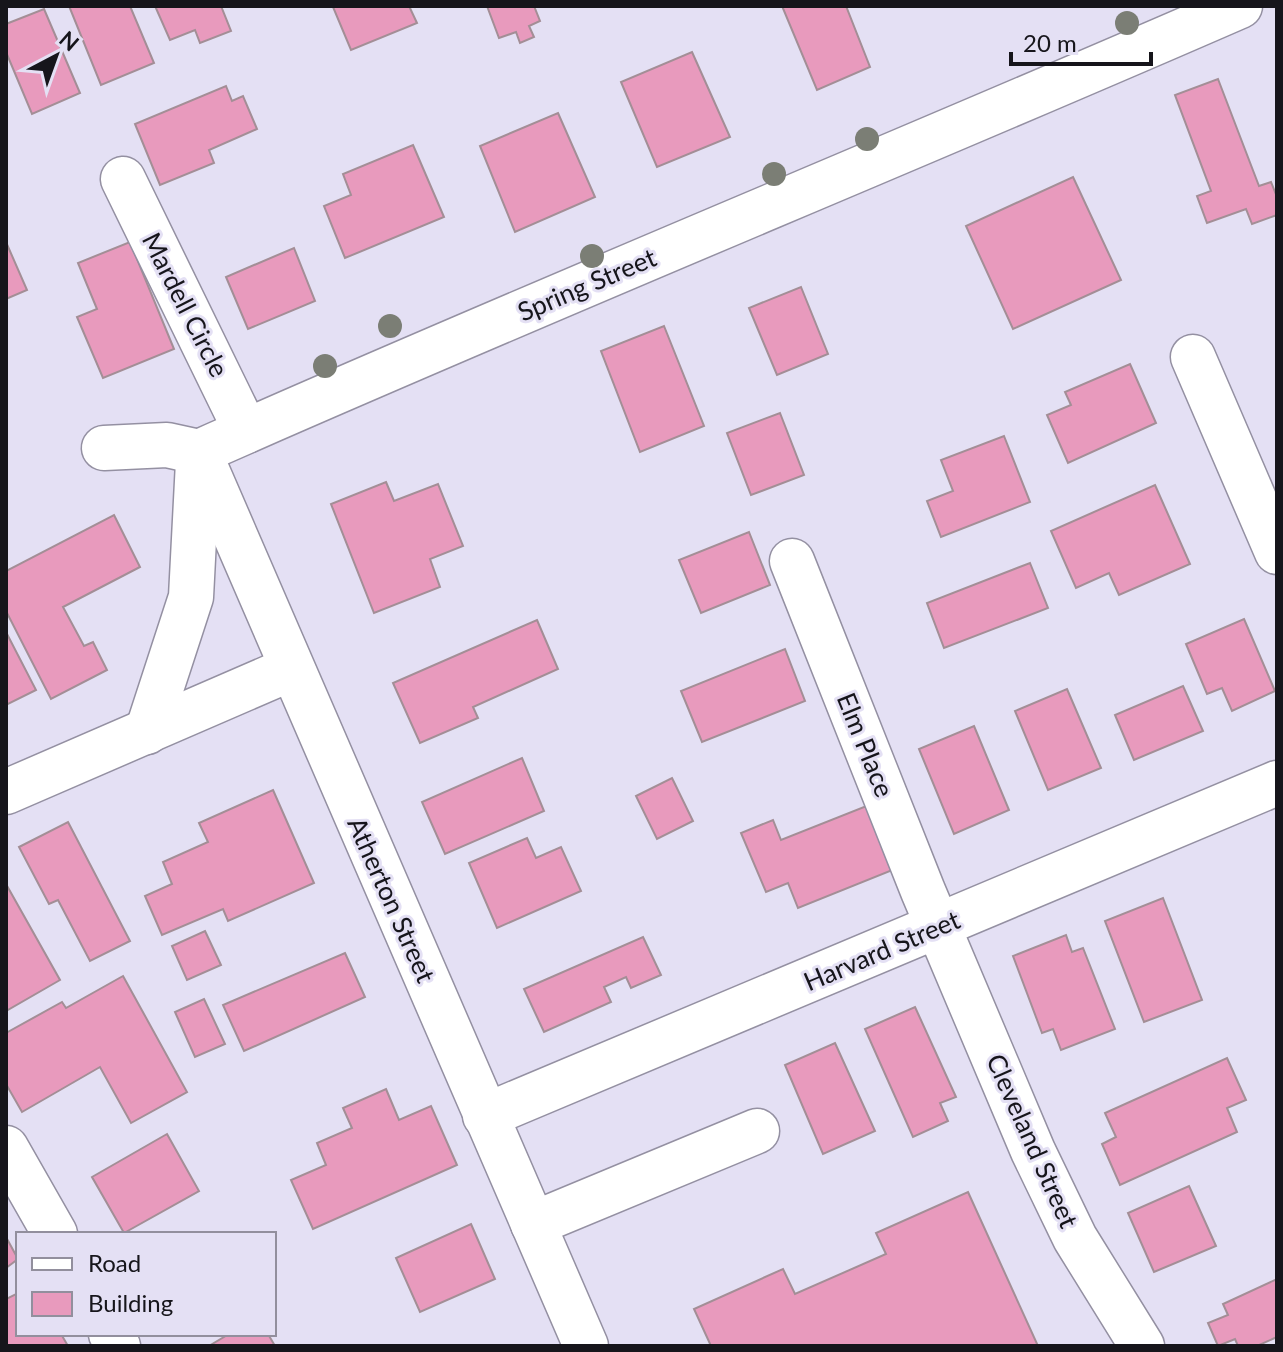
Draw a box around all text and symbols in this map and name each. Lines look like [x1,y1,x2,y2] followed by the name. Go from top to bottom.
[16,16,96,96] north arrow
[1011,16,1151,66] scale bar
[54,25,85,56] text: N
[1023,28,1077,57] text: 20 m
[136,227,236,382] street label: Mardell Circle
[513,240,661,328] street label: Spring Street
[831,688,901,801] street label: Elm Place
[341,812,443,988] street label: Atherton Street
[799,903,965,997] street label: Harvard Street
[980,1049,1086,1233] street label: Cleveland Street
[16,1232,276,1336] legend
[88,1248,141,1277] text: Road
[88,1288,173,1317] text: Building

